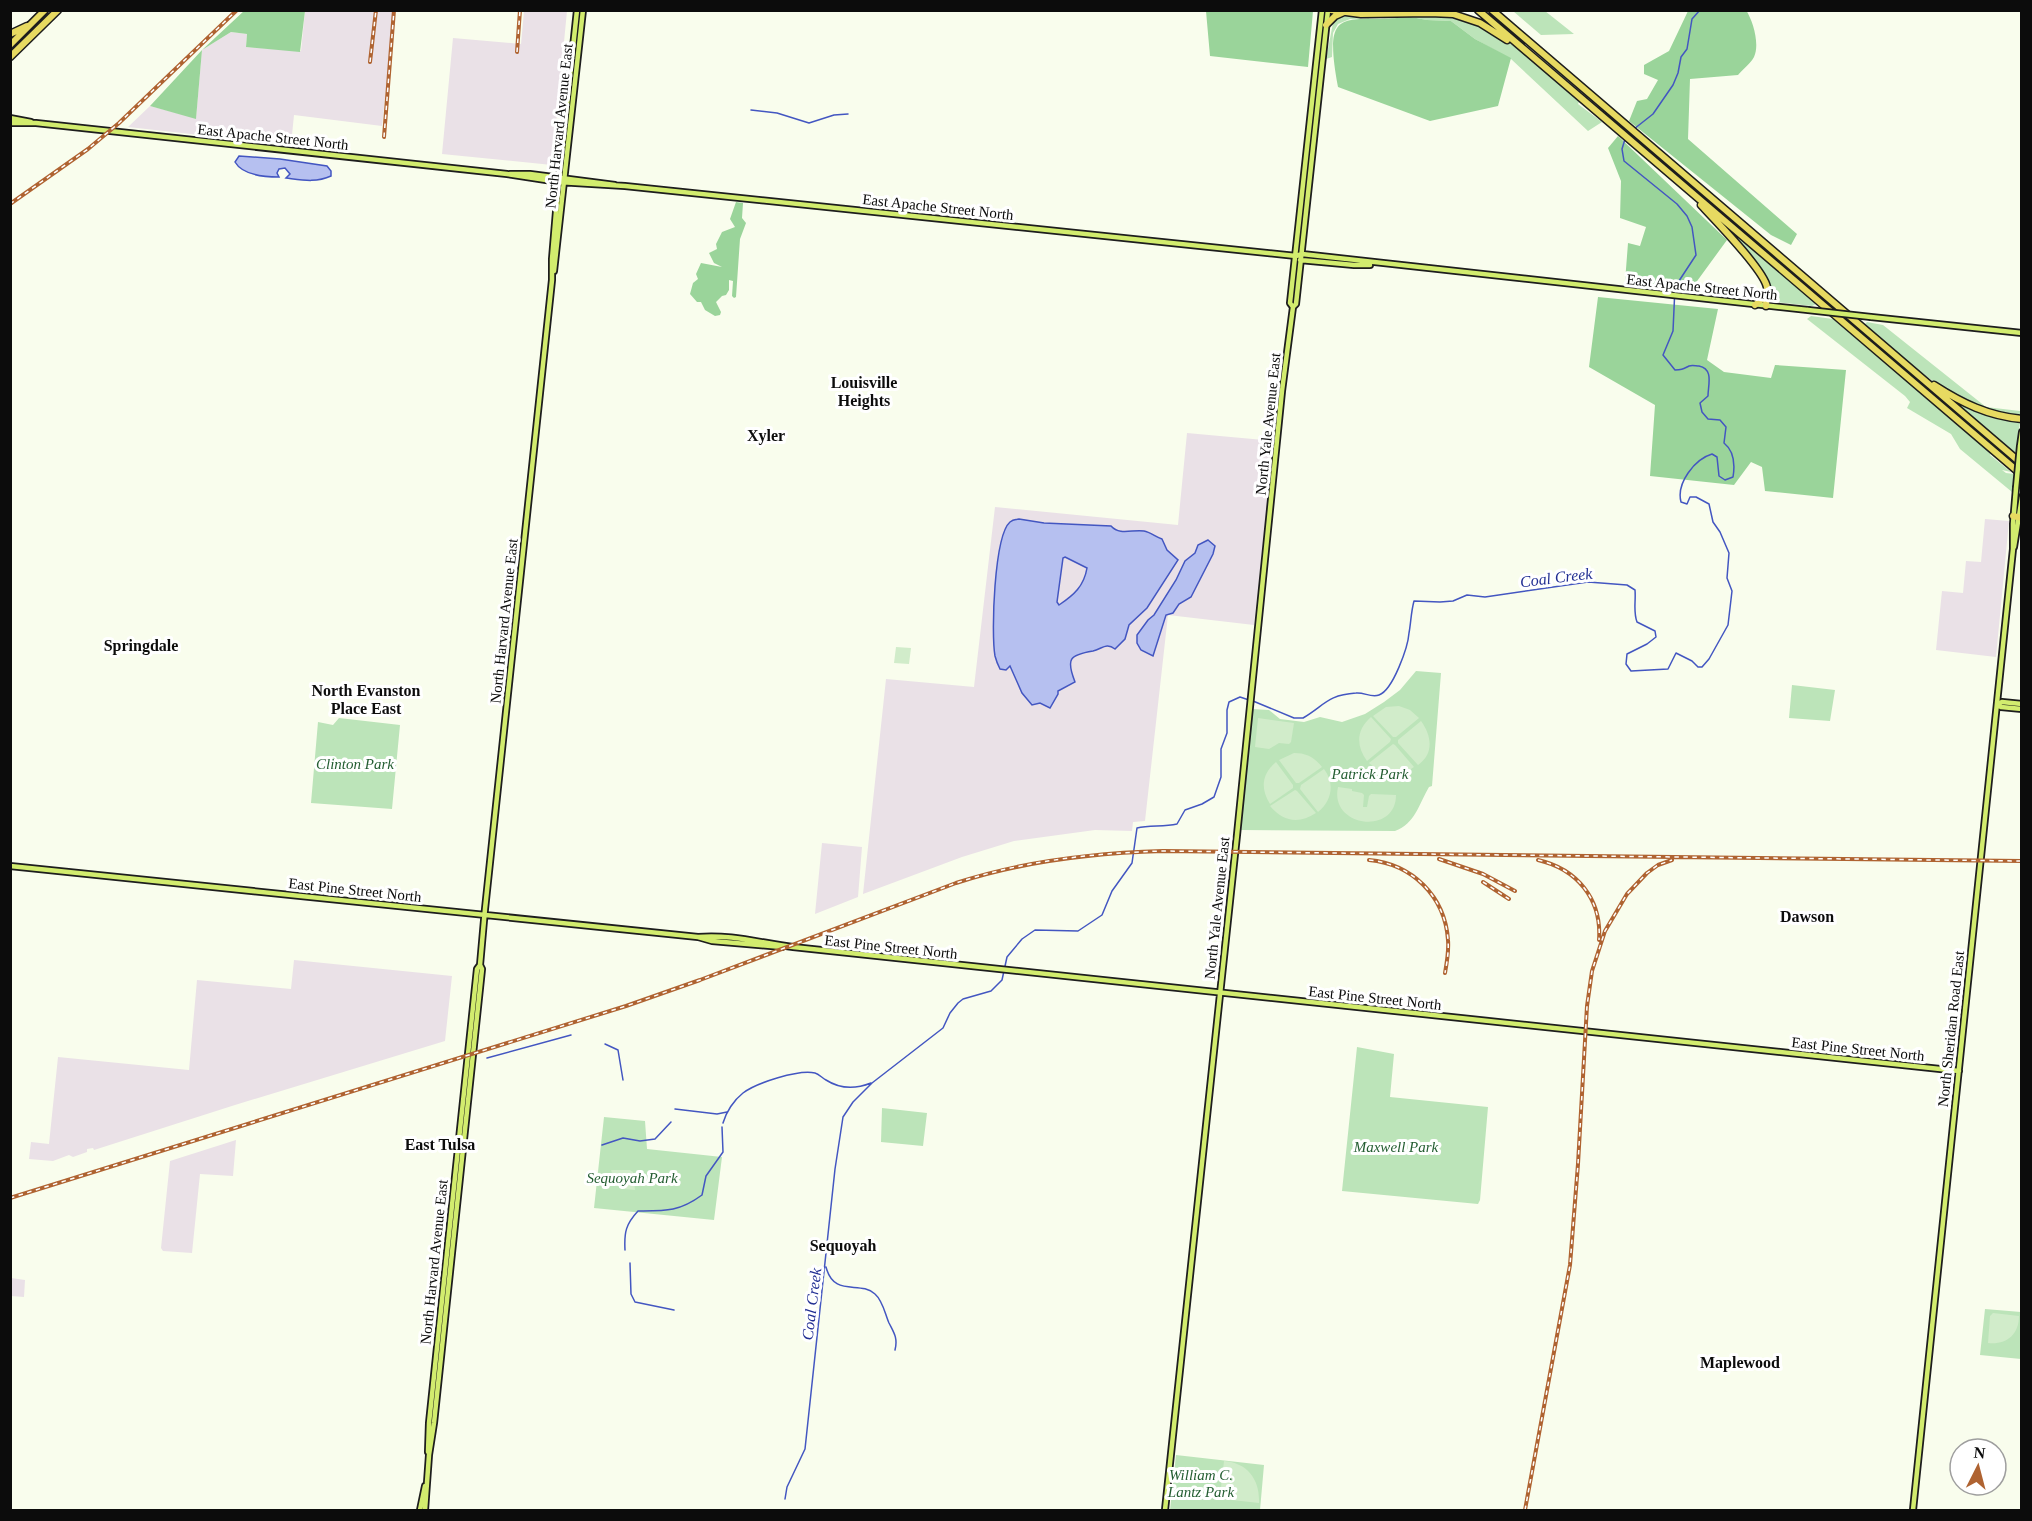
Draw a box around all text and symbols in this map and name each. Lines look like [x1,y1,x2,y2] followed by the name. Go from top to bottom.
[542,42,576,209] street label: North Harvard Avenue East
[197,121,350,153] street label: East Apache Street North
[862,191,1015,223] street label: East Apache Street North
[1626,271,1779,303] street label: East Apache Street North
[1253,351,1284,496] street label: North Yale Avenue East
[831,374,897,410] district label: Louisville Heights
[747,427,785,445] district label: Xyler
[487,537,521,704] street label: North Harvard Avenue East
[1519,565,1594,590] water label: Coal Creek
[104,637,178,655] district label: Springdale
[312,682,421,717] district label: North Evanston Place East
[316,756,394,772] park label: Clinton Park
[1330,766,1409,782] park label: Patrick Park
[1202,835,1233,980] street label: North Yale Avenue East
[288,875,423,905] street label: East Pine Street North
[1780,908,1834,925] district label: Dawson
[824,932,959,962] street label: East Pine Street North
[1935,949,1967,1108] street label: North Sheridan Road East
[1308,983,1443,1013] street label: East Pine Street North
[1791,1034,1926,1064] street label: East Pine Street North
[405,1136,475,1153] district label: East Tulsa
[1353,1139,1439,1155] park label: Maxwell Park
[586,1170,678,1186] park label: Sequoyah Park
[417,1178,451,1345] street label: North Harvard Avenue East
[810,1237,876,1255] district label: Sequoyah
[799,1266,824,1341] water label: Coal Creek
[1700,1354,1780,1372] district label: Maplewood
[1948,1437,2008,1497] north arrow
[1973,1444,1987,1462] text: N
[1167,1467,1234,1500] park label: William C. Lantz Park

